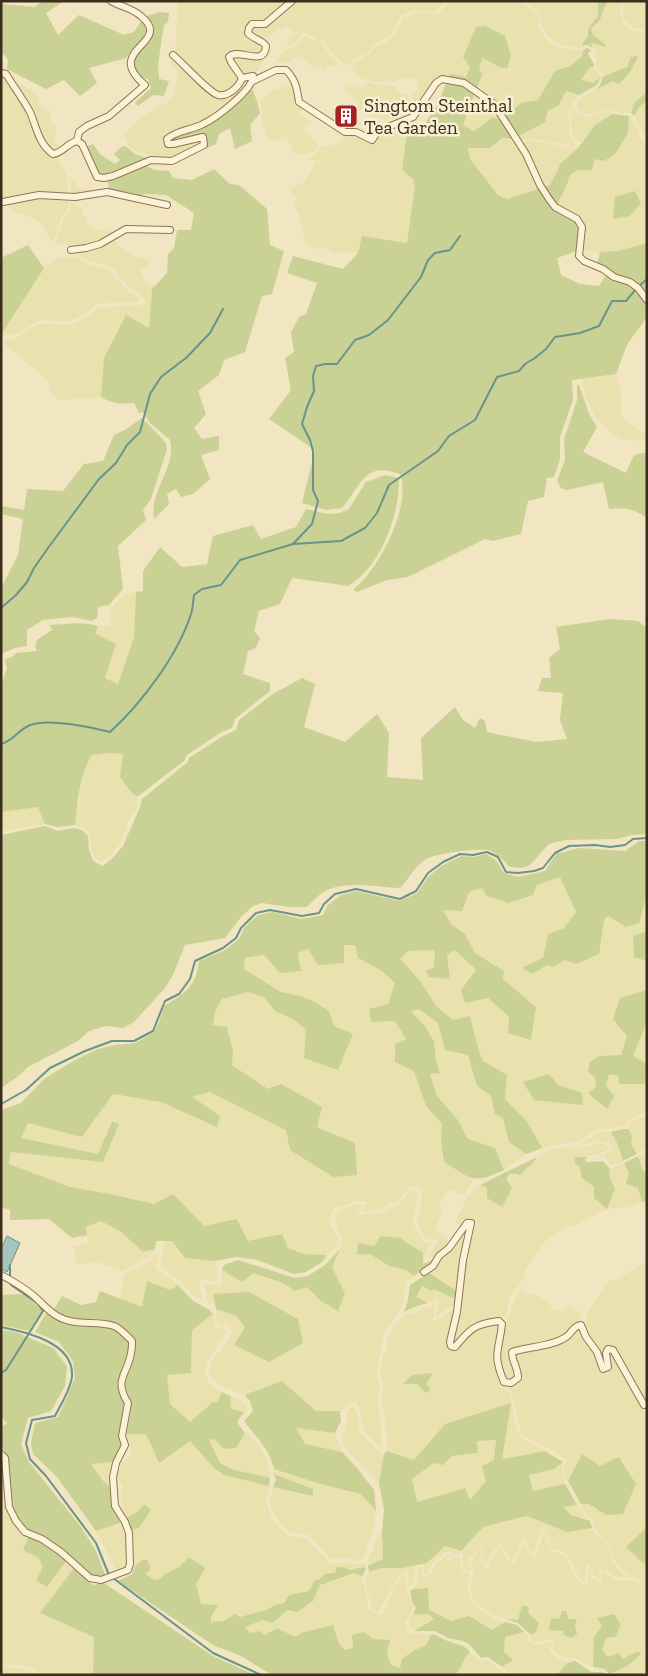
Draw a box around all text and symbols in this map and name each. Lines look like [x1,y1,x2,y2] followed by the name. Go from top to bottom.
[364,94,513,139] place label: Singtom Steinthal Tea Garden
[333,103,359,129] building icon: Singtom Steinthal Tea Garden

